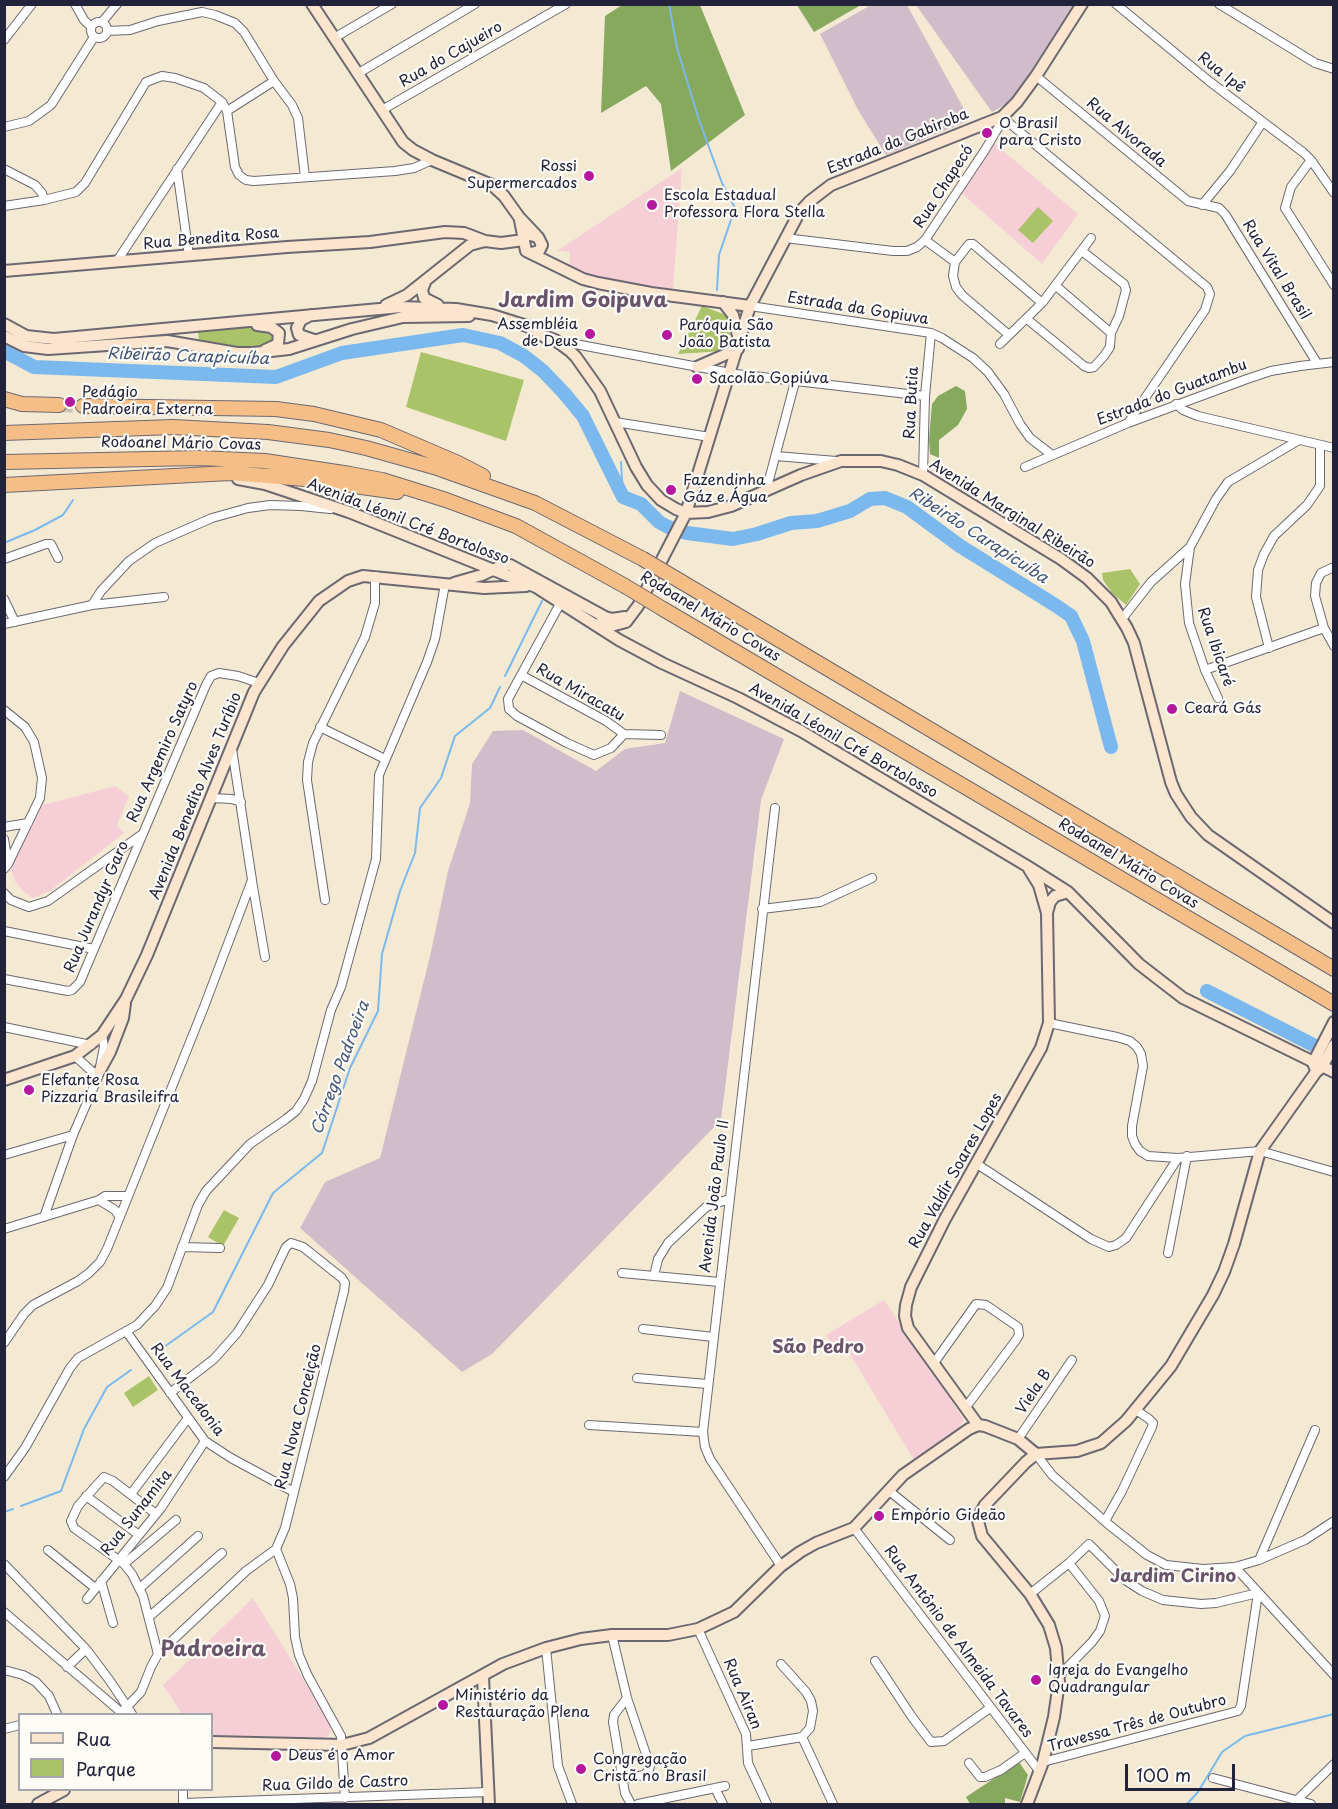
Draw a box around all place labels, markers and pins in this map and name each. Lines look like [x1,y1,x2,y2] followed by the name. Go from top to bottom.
[999,115,1082,150] place label: O Brasil para Cristo
[980,126,994,140] marker: O Brasil para Cristo
[467,158,577,193] place label: Rossi Supermercados
[582,169,596,183] marker: Rossi Supermercados
[664,187,825,222] place label: Escola Estadual Professora Flora Stella
[645,198,659,212] marker: Escola Estadual Professora Flora Stella
[497,316,578,351] place label: Assembléia de Deus
[679,317,773,352] place label: Paróquia São João Batista
[583,327,597,341] marker: Assembléia de Deus
[660,328,674,342] marker: Paróquia São João Batista
[709,370,829,388] place label: Sacolão Gopiúva
[690,372,704,386] marker: Sacolão Gopiúva
[82,384,213,419] place label: Pedágio Padroeira Externa
[63,395,77,409] marker: Pedágio Padroeira Externa
[683,472,767,507] place label: Fazendinha Gáz e Água
[664,483,678,497] marker: Fazendinha Gáz e Água
[1184,700,1261,718] place label: Ceará Gás
[1165,702,1179,716] marker: Ceará Gás
[41,1072,179,1107] place label: Elefante Rosa Pizzaria Brasileifra
[22,1083,36,1097] marker: Elefante Rosa Pizzaria Brasileifra
[891,1507,1006,1525] place label: Empório Gideão
[872,1509,886,1523] marker: Empório Gideão
[1048,1662,1188,1697] place label: Igreja do Evangelho Quadrangular
[1029,1673,1043,1687] marker: Igreja do Evangelho Quadrangular
[455,1687,589,1722] place label: Ministério da Restauração Plena
[436,1698,450,1712] marker: Ministério da Restauração Plena
[288,1747,395,1765] place label: Deus é o Amor
[269,1749,283,1763] marker: Deus é o Amor
[593,1751,706,1786] place label: Congregação Cristã no Brasil
[574,1762,588,1776] marker: Congregação Cristã no Brasil

